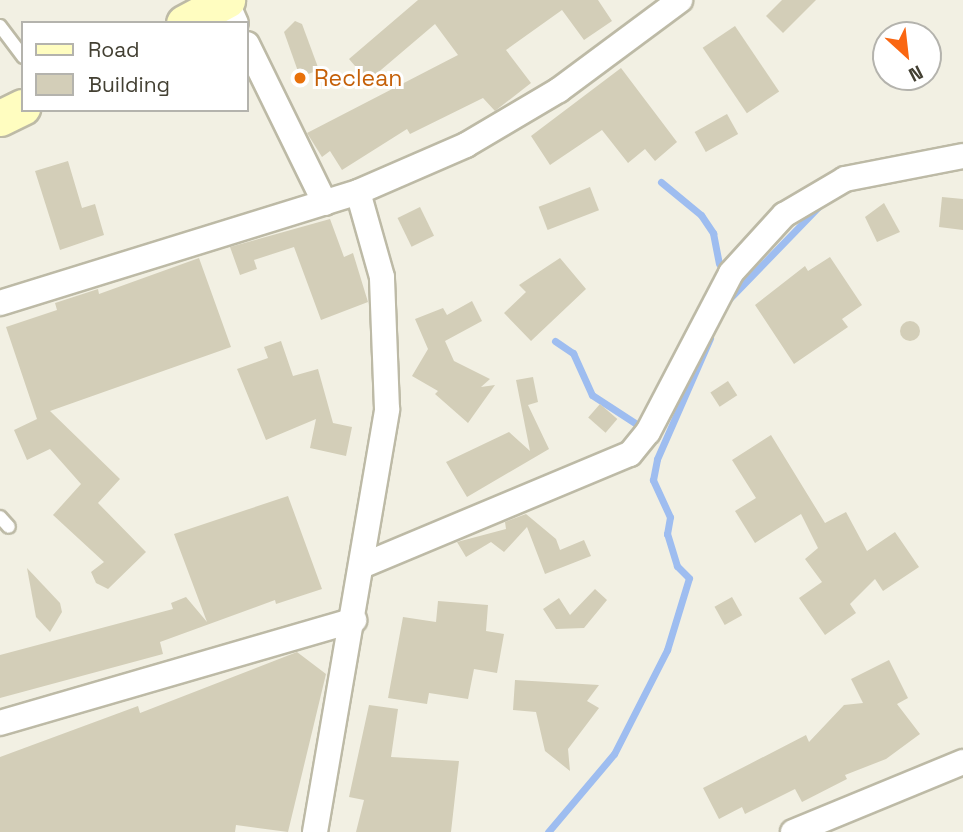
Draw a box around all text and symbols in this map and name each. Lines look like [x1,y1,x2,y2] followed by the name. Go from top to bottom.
[21,21,248,112] legend
[872,21,942,91] north arrow
[88,36,140,63] text: Road
[905,59,927,87] text: N
[314,64,402,92] place label: Reclean
[292,70,308,86] marker: Reclean
[88,71,170,98] text: Building

